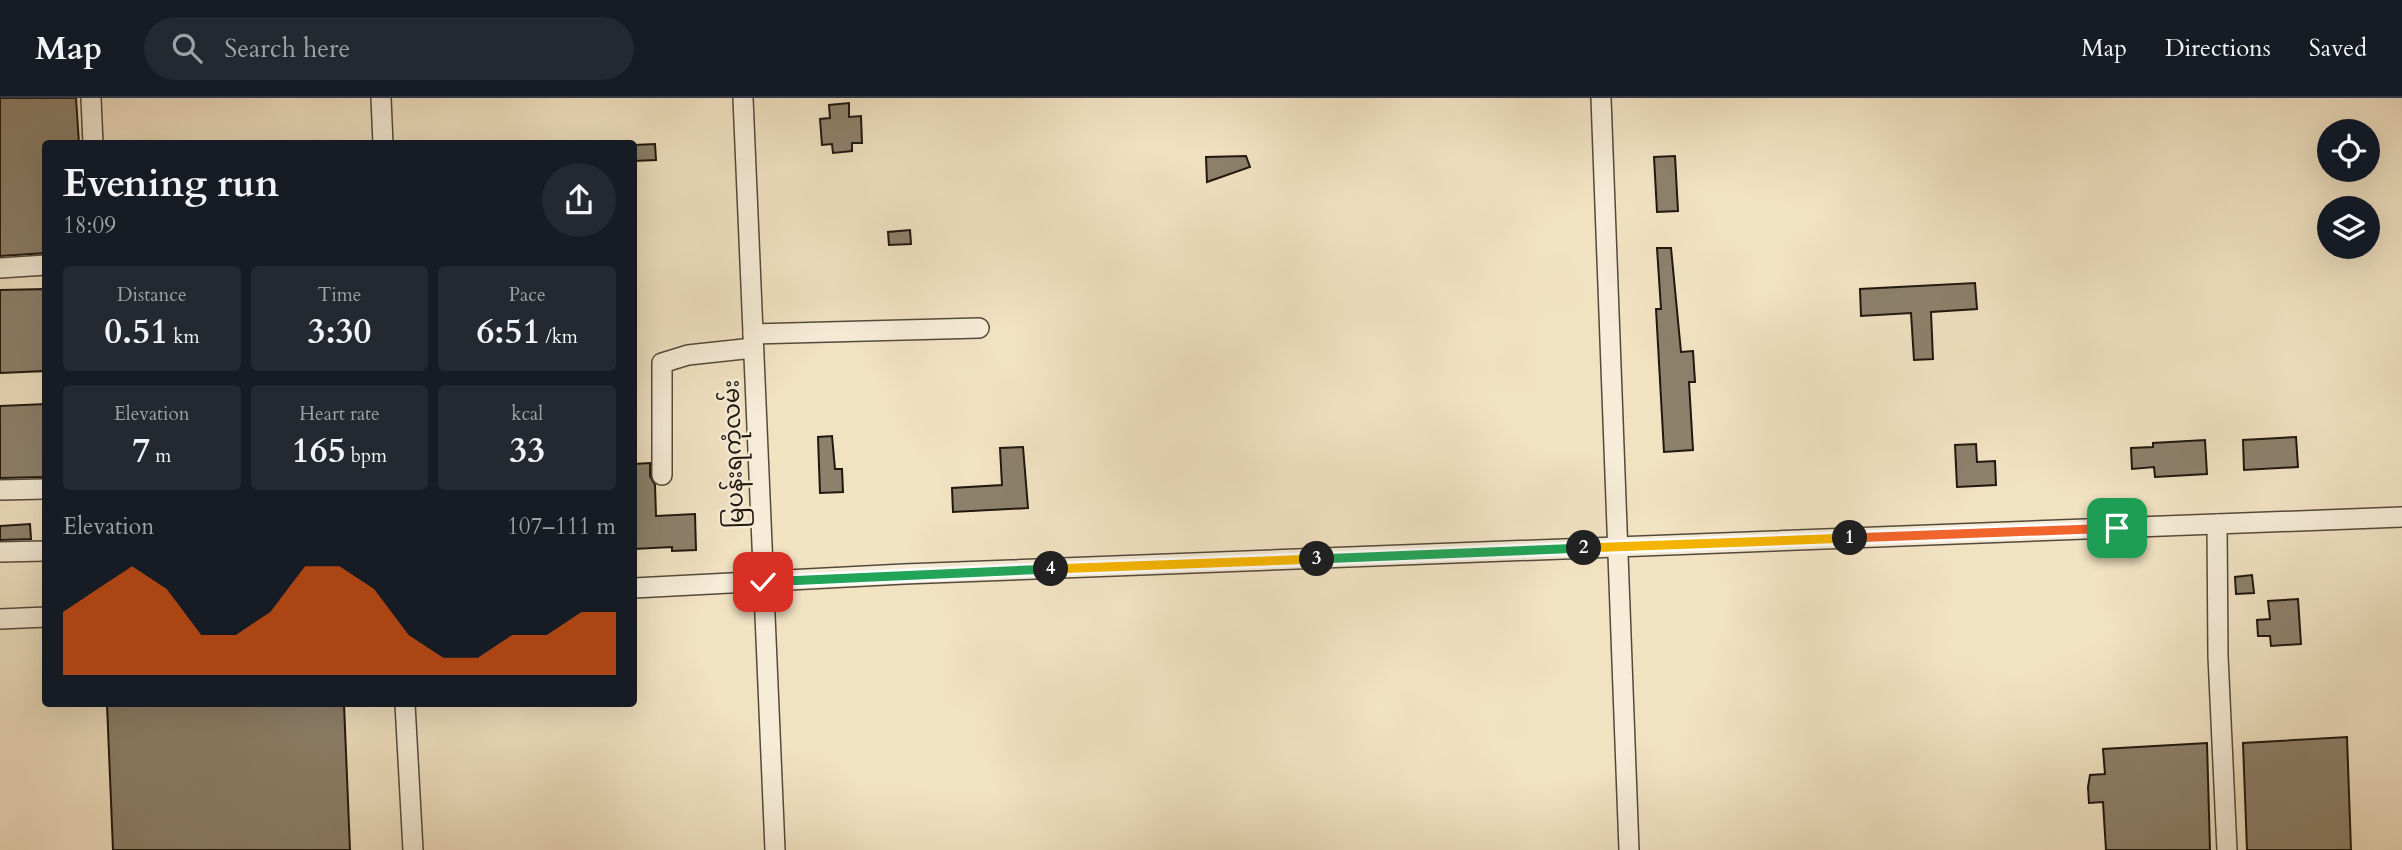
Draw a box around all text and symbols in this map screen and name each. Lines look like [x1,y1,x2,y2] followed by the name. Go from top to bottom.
[144,17,634,80] search box
[35,26,102,71] text: Map
[168,29,206,67] icon: search
[224,31,350,66] text: Search here
[2081,32,2127,65] text: Map
[2165,32,2271,65] text: Directions
[2309,32,2367,65] text: Saved
[2317,119,2380,259] map controls
[2317,119,2380,182] button: locate
[63,158,279,210] text: Evening run
[542,163,616,237] button: share
[2317,196,2380,259] button: layers
[63,210,116,241] text: 18:09
[117,282,187,308] text: Distance
[318,282,361,308] text: Time
[509,282,546,308] text: Pace
[104,308,168,356] text: 0.51
[308,308,371,356] text: 3:30
[476,308,540,356] text: 6:51
[168,324,199,350] text: km
[540,324,578,350] text: /km
[714,379,755,529] street label: မြပန်းရကုံလမ်း
[114,401,190,427] text: Elevation
[299,401,380,427] text: Heart rate
[511,401,543,427] text: kcal
[132,427,150,475] text: 7
[292,427,346,475] text: 165
[509,427,545,475] text: 33
[150,443,171,469] text: m
[346,443,387,469] text: bpm
[2087,498,2147,558] pin
[2098,509,2136,547] icon: arrive
[63,511,154,542] text: Elevation
[507,511,616,542] text: 107–111 m
[1832,520,1868,556] pin: 1
[1845,524,1854,550] text: 1
[1566,531,1602,566] pin: 2
[1579,534,1588,560] text: 2
[1300,542,1334,576] pin: 3
[1312,545,1321,571] text: 3
[733,552,793,612] pin
[1034,552,1068,587] pin: 4
[1046,555,1055,581] text: 4
[744,563,782,601] icon: check

